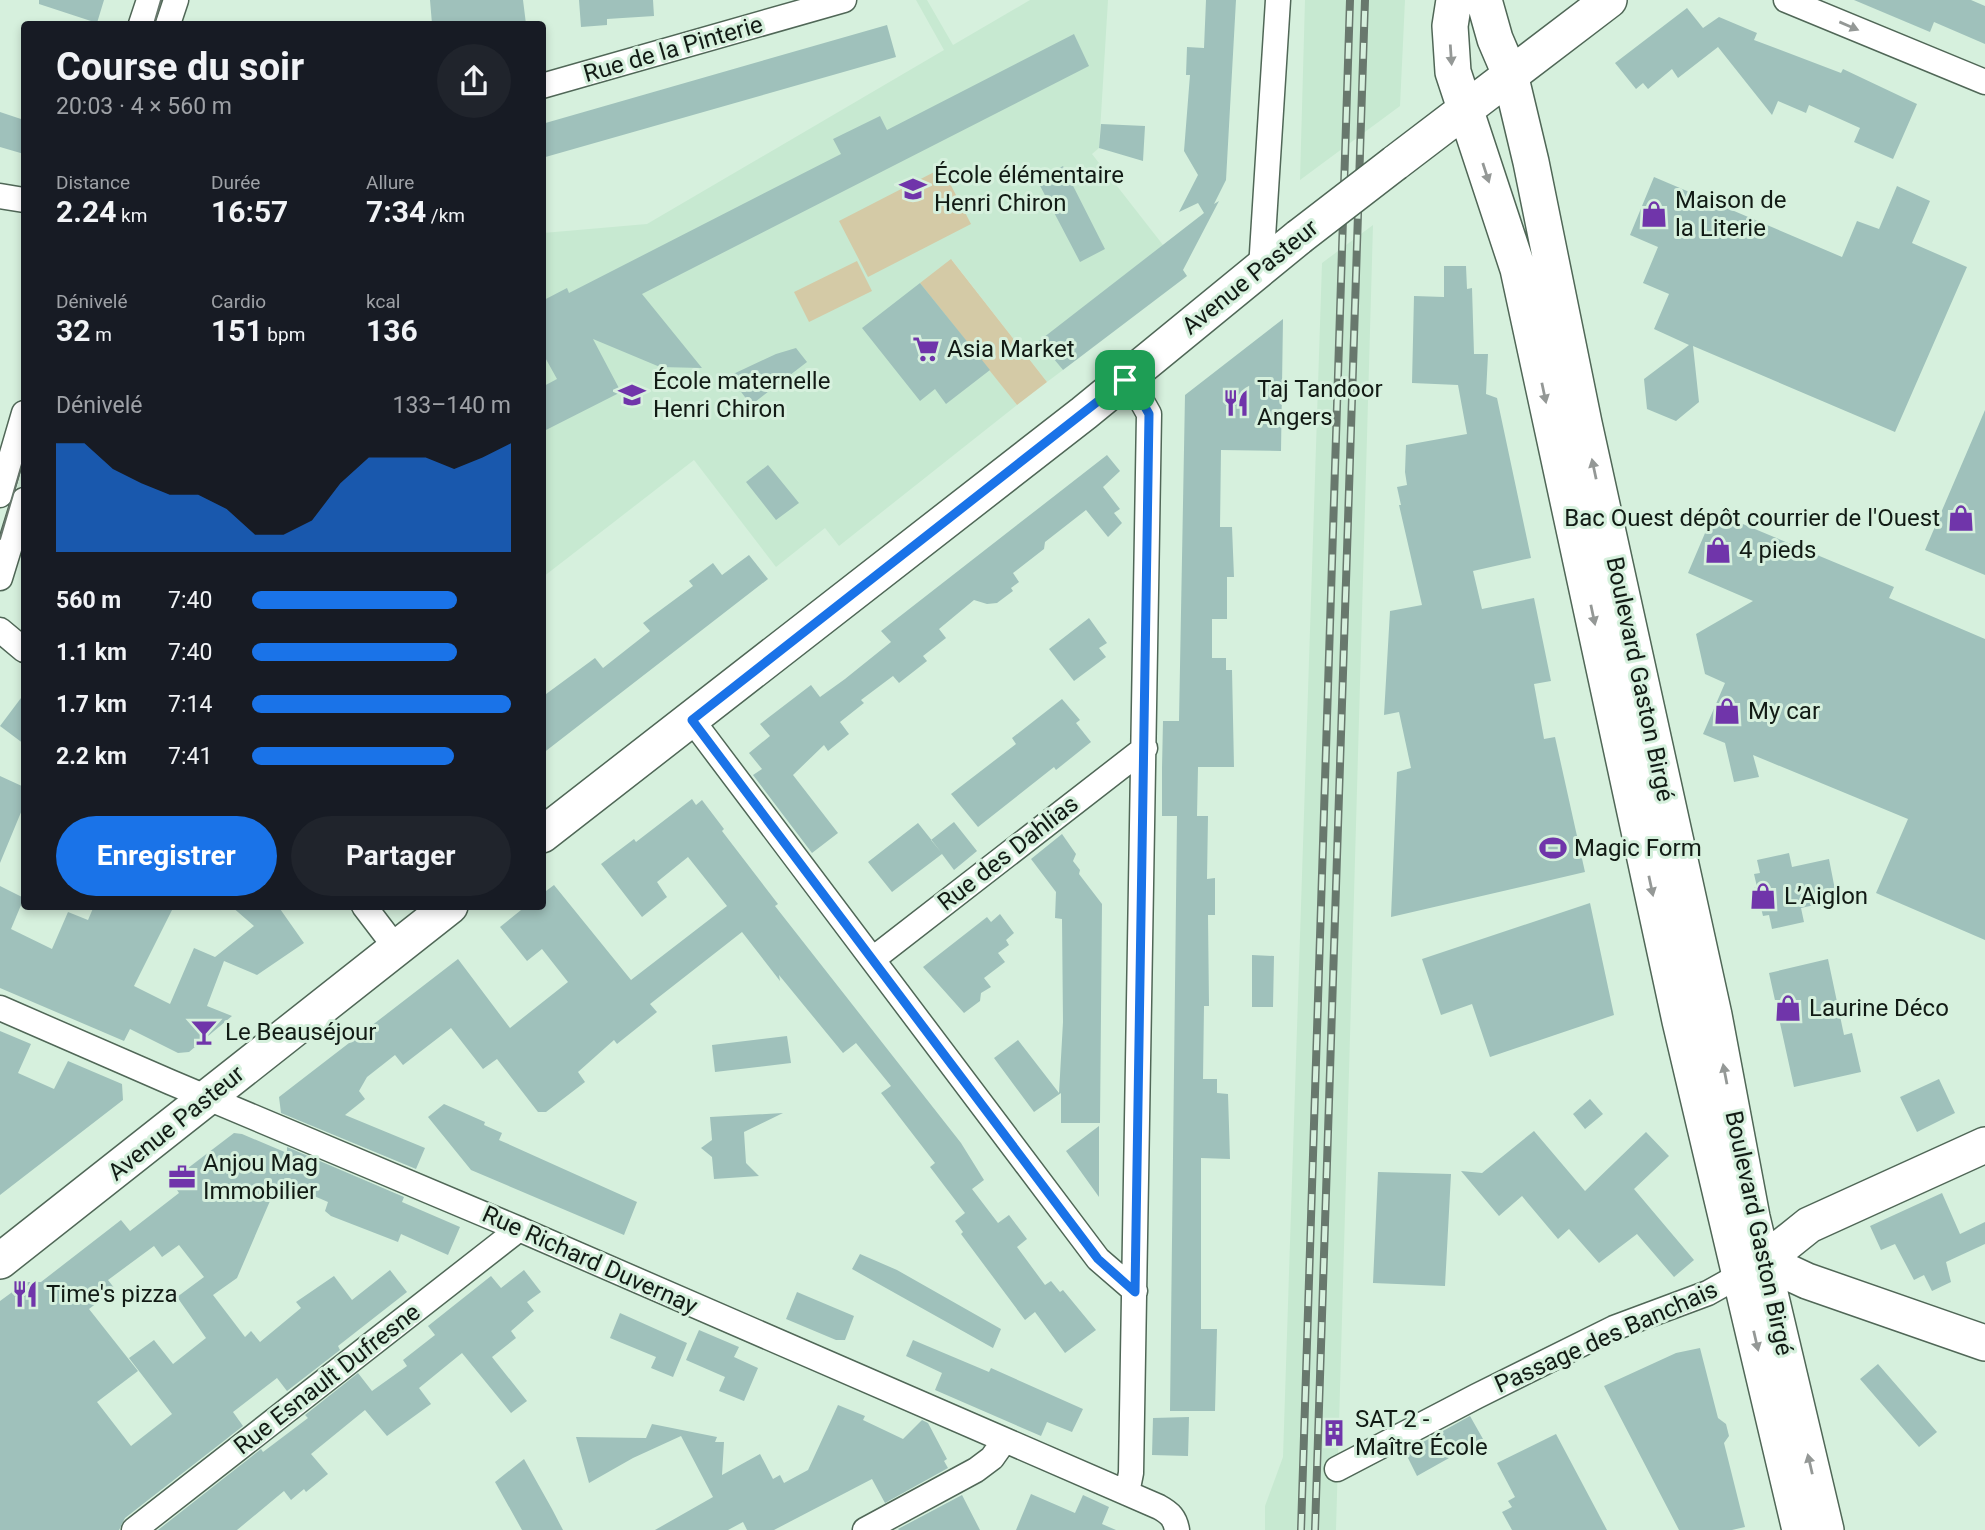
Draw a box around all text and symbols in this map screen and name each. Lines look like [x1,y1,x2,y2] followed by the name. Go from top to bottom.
[580,10,766,88] street label: Rue de la Pinterie
[1839,20,1859,32] one-way arrow
[437,44,511,118] button: share
[1446,44,1457,66] one-way arrow
[56,45,304,89] text: Course du soir
[56,93,232,120] text: 20:03 · 4 × 560 m
[934,161,1124,217] place label: École élémentaire Henri Chiron
[1481,163,1492,184] one-way arrow
[56,171,130,194] text: Distance
[211,171,260,194] text: Durée
[366,171,414,194] text: Allure
[898,174,928,204] school or university icon: École élémentaire Henri Chiron
[1675,186,1786,242] place label: Maison de la Literie
[56,194,116,229] text: 2.24
[211,194,288,229] text: 16:57
[366,194,426,229] text: 7:34
[1639,199,1669,229] shop icon: Maison de la Literie
[116,204,147,227] text: km
[426,204,465,227] text: /km
[1176,214,1324,340] street label: Avenue Pasteur
[56,290,128,313] text: Dénivelé
[211,290,266,313] text: Cardio
[366,290,400,313] text: kcal
[56,313,90,348] text: 32
[211,313,263,348] text: 151
[366,313,418,348] text: 136
[90,323,112,346] text: m
[263,323,305,346] text: bpm
[911,334,941,364] supermarket icon: Asia Market
[947,335,1075,363] place label: Asia Market
[1095,350,1155,410] pin
[1106,361,1144,399] icon: arrive
[653,367,830,423] place label: École maternelle Henri Chiron
[1257,375,1383,431] place label: Taj Tandoor Angers
[617,380,647,410] school or university icon: École maternelle Henri Chiron
[1539,382,1550,404] one-way arrow
[1221,388,1251,418] restaurant icon: Taj Tandoor Angers
[56,392,143,419] text: Dénivelé
[392,392,511,419] text: 133–140 m
[1588,458,1599,480] one-way arrow
[1946,503,1976,533] shop icon: Bac Ouest dépôt courrier de l'Ouest
[1564,504,1940,532] place label: Bac Ouest dépôt courrier de l'Ouest
[1703,535,1733,565] shop icon: 4 pieds
[1739,536,1816,564] place label: 4 pieds
[1600,554,1680,804] street label: Boulevard Gaston Birgé
[56,587,121,614] text: 560 m
[168,587,212,614] text: 7:40
[1587,604,1598,626] one-way arrow
[56,639,127,666] text: 1.1 km
[168,639,212,666] text: 7:40
[56,691,127,718] text: 1.7 km
[168,691,212,718] text: 7:14
[1712,696,1742,726] shop icon: My car
[1748,697,1820,725] place label: My car
[56,743,127,770] text: 2.2 km
[168,743,212,770] text: 7:41
[932,790,1084,916] street label: Rue des Dahlias
[56,816,277,896] button: Enregistrer
[291,816,511,896] button: Partager
[1538,833,1568,863] sports icon: Magic Form
[1574,834,1702,862] place label: Magic Form
[1646,875,1657,897] one-way arrow
[1748,881,1778,911] shop icon: L’Aiglon
[1784,882,1868,910] place label: L’Aiglon
[1773,993,1803,1023] shop icon: Laurine Déco
[1809,994,1949,1022] place label: Laurine Déco
[189,1017,219,1047] bar icon: Le Beauséjour
[225,1018,376,1046] place label: Le Beauséjour
[102,1060,250,1186] street label: Avenue Pasteur
[1720,1063,1731,1085] one-way arrow
[1719,1108,1799,1358] street label: Boulevard Gaston Birgé
[203,1149,318,1205] place label: Anjou Mag Immobilier
[167,1162,197,1192] office icon: Anjou Mag Immobilier
[478,1200,702,1320] street label: Rue Richard Duvernay
[1490,1275,1722,1399] street label: Passage des Banchais
[10,1279,40,1309] restaurant icon: Time's pizza
[46,1280,178,1308] place label: Time's pizza
[228,1298,426,1460] street label: Rue Esnault Dufresne
[1751,1330,1762,1352] one-way arrow
[1355,1405,1488,1461] place label: SAT 2 - Maître École
[1319,1418,1349,1448] building icon: SAT 2 - Maître École
[1805,1452,1816,1474] one-way arrow

